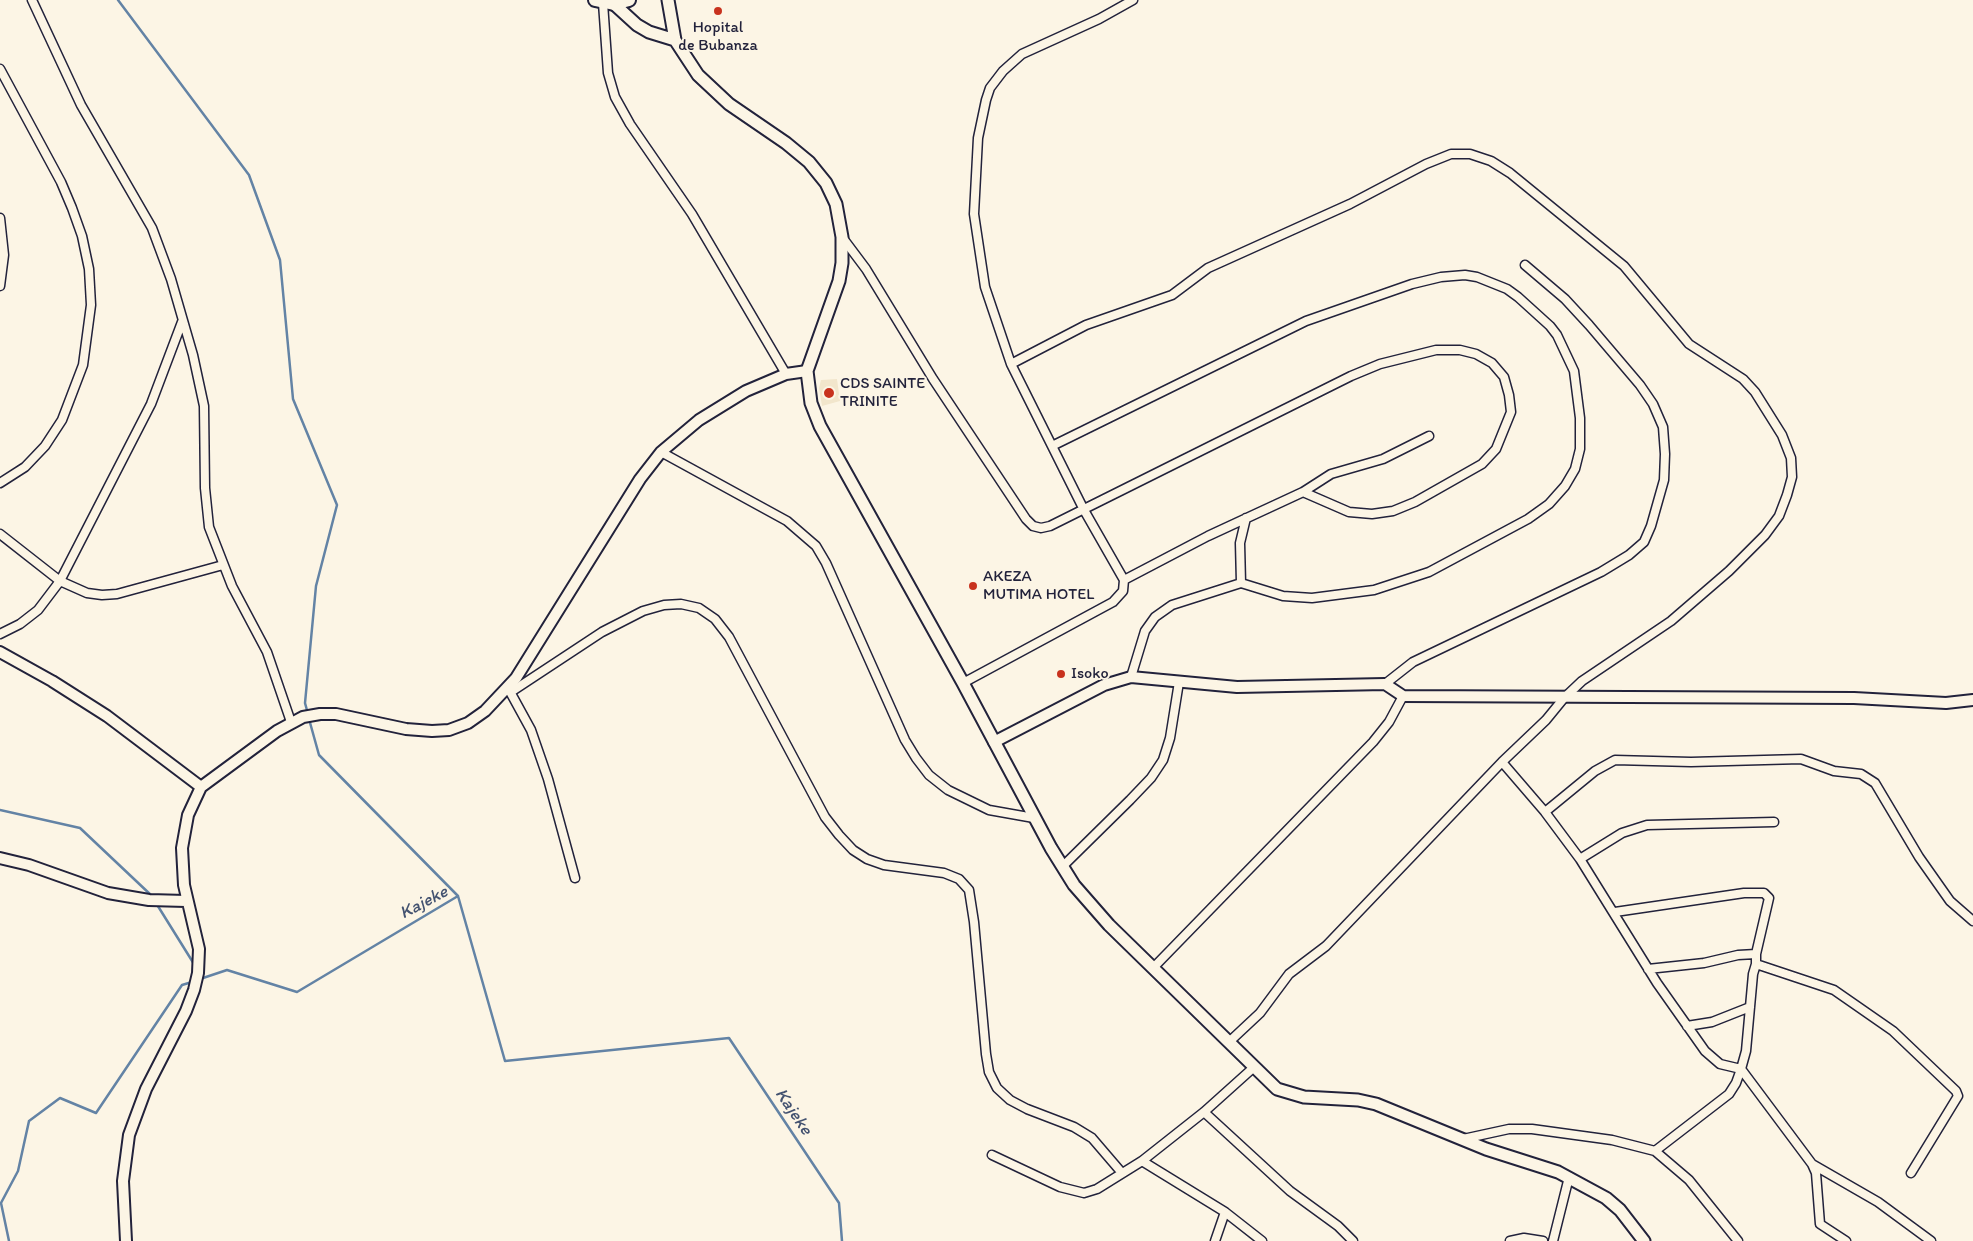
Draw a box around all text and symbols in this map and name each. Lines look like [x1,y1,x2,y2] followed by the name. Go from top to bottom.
[712,5,724,17] marker: Hopital de Bubanza
[678,18,758,56] place label: Hopital de Bubanza
[840,374,925,412] place label: CDS SAINTE TRINITE
[822,386,836,400] marker: CDS SAINTE TRINITE
[983,567,1094,605] place label: AKEZA MUTIMA HOTEL
[967,580,979,592] marker: AKEZA MUTIMA HOTEL
[1071,664,1109,684] place label: Isoko
[1055,668,1067,680] marker: Isoko
[396,881,452,925] water label: Kajeke
[770,1085,816,1139] water label: Kajeke

